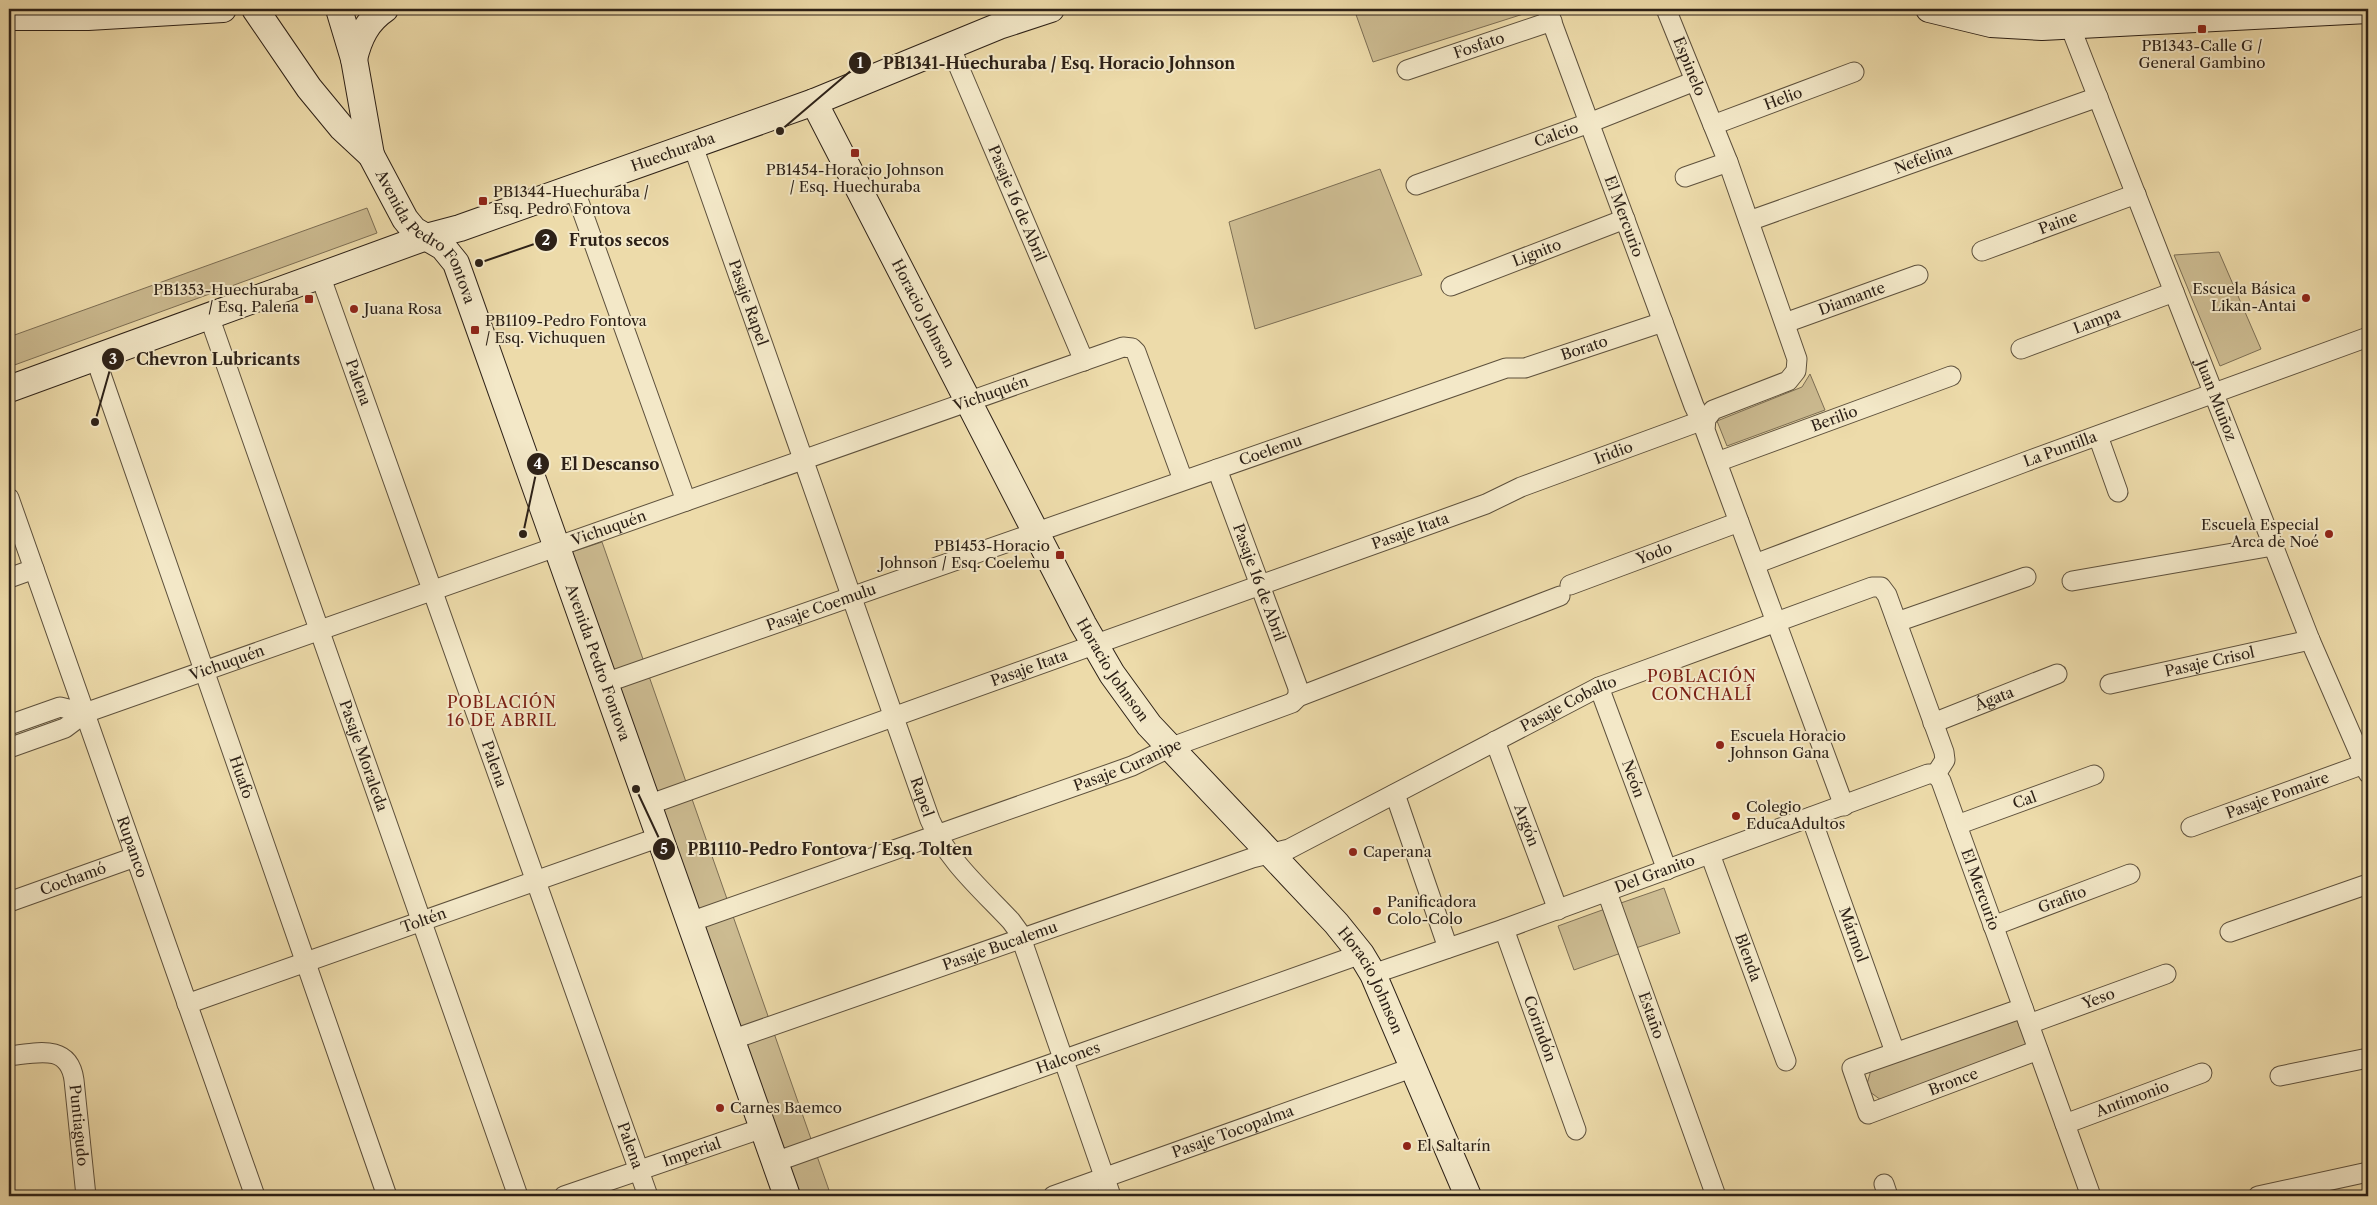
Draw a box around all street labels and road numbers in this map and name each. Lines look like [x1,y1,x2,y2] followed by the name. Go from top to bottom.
[1451,28,1507,63] street label: Fosfato
[1669,34,1710,99] street label: Espinelo
[1761,82,1805,114] street label: Helio
[1531,118,1581,151] street label: Calcio
[628,128,717,175] street label: Huechuraba
[1892,140,1955,178] street label: Nefelina
[984,142,1051,265] street label: Pasaje 16 de Abril
[371,166,480,306] street label: Avenida Pedro Fontova
[1600,173,1648,259] street label: El Mercurio
[2036,207,2080,238] street label: Paine
[1510,234,1564,270] street label: Lignito
[888,256,960,371] street label: Horacio Johnson
[725,257,773,348] street label: Pasaje Rapel
[1816,278,1888,319] street label: Diamante
[2071,303,2123,338] street label: Lampa
[1558,331,1610,364] street label: Borato
[2192,355,2241,444] street label: Juan Muñoz
[342,357,376,408] street label: Palena
[950,371,1031,415] street label: Vichuquén
[1808,401,1860,436] street label: Berilio
[2021,427,2099,471] street label: La Puntilla
[1236,430,1304,470] street label: Coelemu
[1592,437,1635,468] street label: Iridio
[568,506,649,550] street label: Vichuquén
[1369,508,1451,553] street label: Pasaje Itata
[1229,521,1290,644] street label: Pasaje 16 de Abril
[1633,538,1675,569] street label: Yodo
[764,579,878,635] street label: Pasaje Coemulu
[561,580,635,743] street label: Avenida Pedro Fontova
[1073,615,1154,726] street label: Horacio Johnson
[186,640,267,685] street label: Vichuquén
[2163,642,2257,681] street label: Pasaje Crisol
[988,645,1070,690] street label: Pasaje Itata
[1517,671,1619,735] street label: Pasaje Cobalto
[1971,682,2016,715] street label: Ágata
[336,697,392,814] street label: Pasaje Moraleda
[1071,734,1184,795] street label: Pasaje Curanipe
[478,738,512,790] street label: Palena
[226,753,258,801] street label: Huafo
[1618,757,1650,801] street label: Neón
[2223,768,2332,823] street label: Pasaje Pomaire
[907,774,938,820] street label: Rapel
[2010,787,2039,813] street label: Cal
[1510,800,1544,850] street label: Argón
[113,814,152,880] street label: Rupanco
[1957,846,2004,933] street label: El Mercurio
[1612,850,1697,897] street label: Del Granito
[37,858,109,899] street label: Cochamó
[2035,881,2089,917] street label: Grafito
[398,903,449,937] street label: Toltén
[1835,905,1872,965] street label: Mármol
[940,917,1060,974] street label: Pasaje Bucalemu
[1334,923,1408,1037] street label: Horacio Johnson
[1731,930,1766,984] street label: Blenda
[2079,984,2117,1013] street label: Yeso
[1635,989,1669,1041] street label: Estaño
[1520,993,1561,1065] street label: Corindón
[1033,1037,1102,1078] street label: Halcones
[1926,1063,1980,1099] street label: Bronce
[2092,1076,2172,1121] street label: Antimonio
[66,1084,93,1167] street label: Puntiagudo
[1169,1101,1296,1162] street label: Pasaje Tocopalma
[613,1120,647,1171] street label: Palena
[660,1133,724,1171] street label: Imperial

